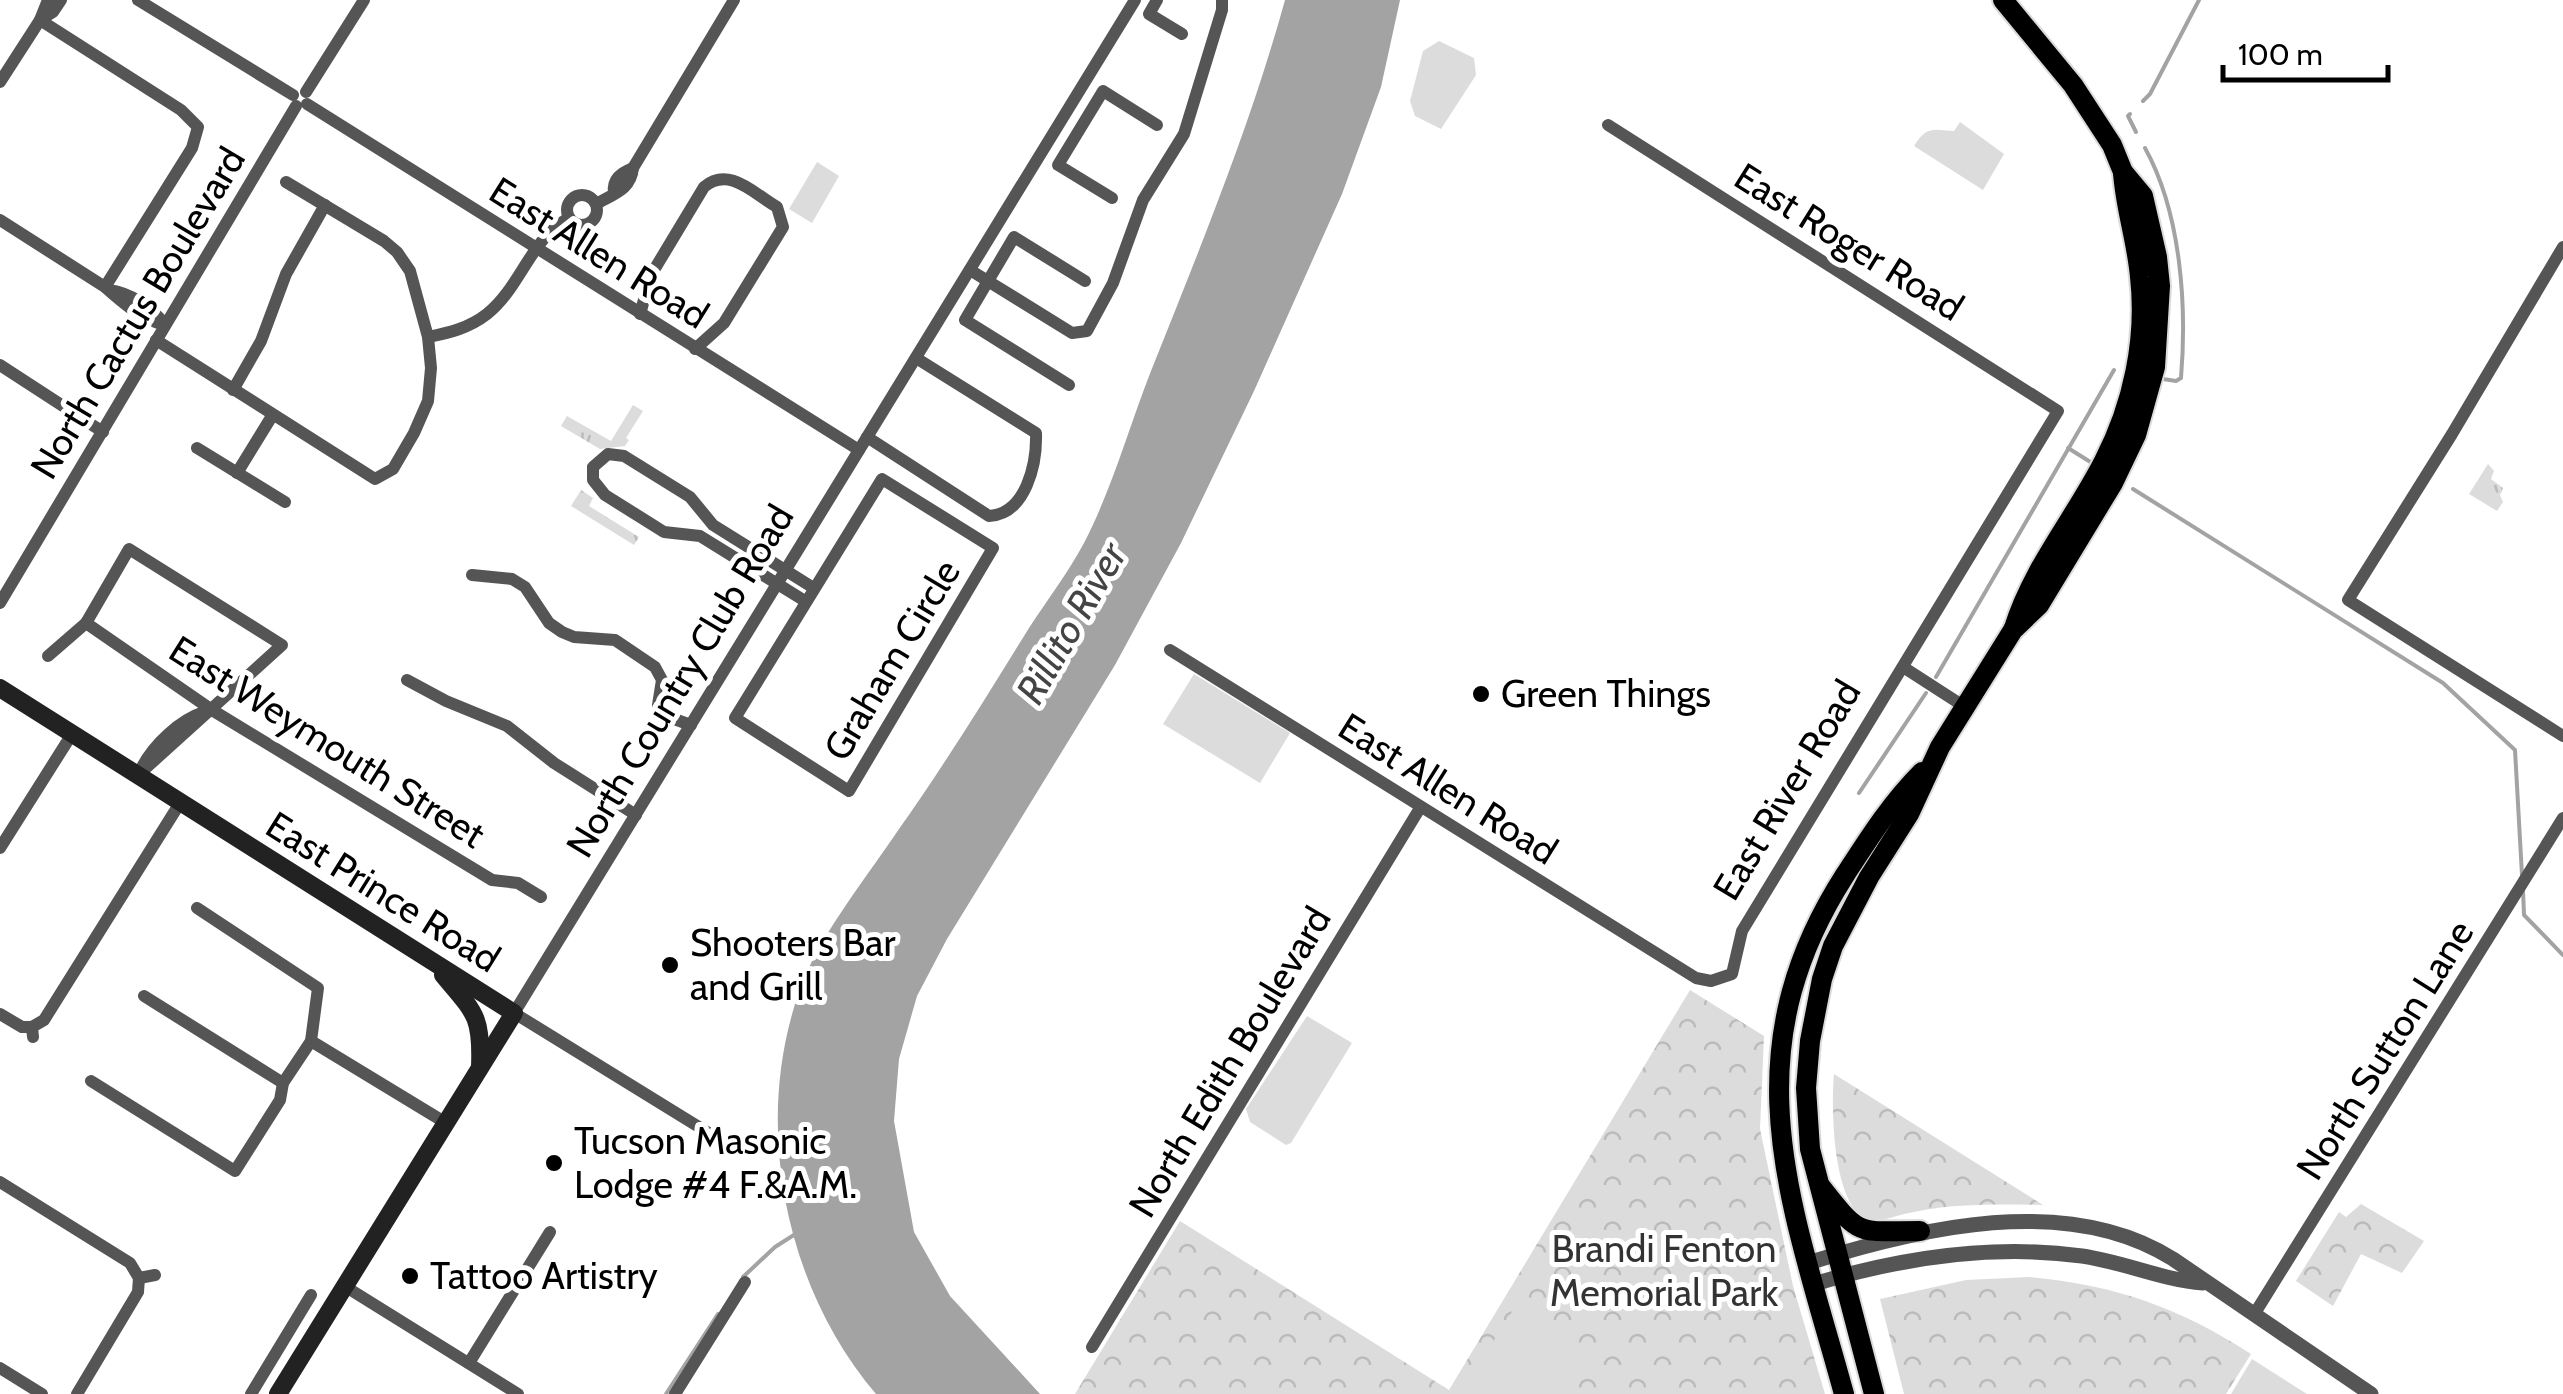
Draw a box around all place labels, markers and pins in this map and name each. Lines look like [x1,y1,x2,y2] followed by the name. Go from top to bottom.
[1501,670,1711,717] place label: Green Things
[1470,683,1492,705] marker: Green Things
[690,919,895,1010] place label: Shooters Bar and Grill
[659,954,681,976] marker: Shooters Bar and Grill
[574,1117,857,1208] place label: Tucson Masonic Lodge #4 F.&A.M.
[543,1152,565,1174] marker: Tucson Masonic Lodge #4 F.&A.M.
[430,1252,658,1299] place label: Tattoo Artistry
[399,1265,421,1287] marker: Tattoo Artistry

